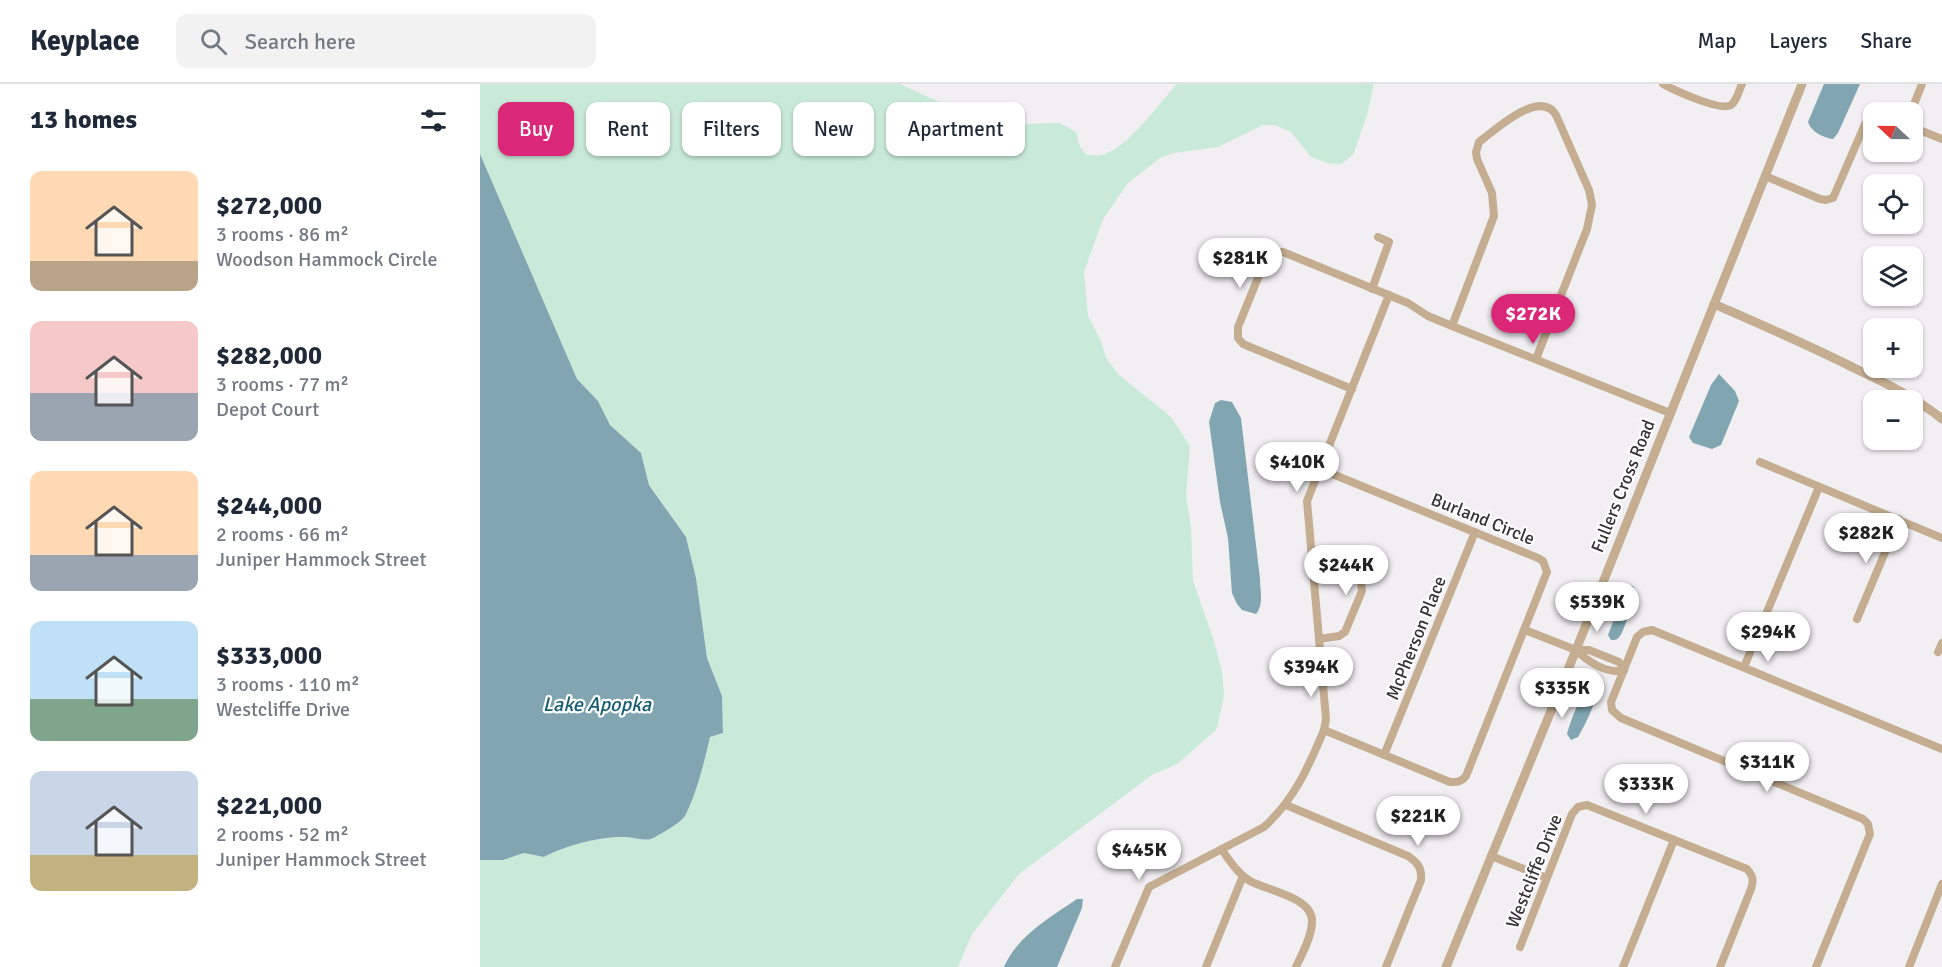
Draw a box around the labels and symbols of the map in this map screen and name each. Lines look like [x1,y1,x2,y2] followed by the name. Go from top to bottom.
[1863,102,1923,162] north arrow
[1198,238,1282,289] pin: $281K
[1491,294,1575,345] pin: $272K
[1586,416,1660,556] street label: Fullers Cross Road
[1255,442,1339,493] pin: $410K
[1428,488,1538,550] street label: Burland Circle
[1824,513,1908,564] pin: $282K
[1304,545,1388,596] pin: $244K
[1381,573,1451,703] street label: McPherson Place
[1555,582,1639,633] pin: $539K
[1726,612,1810,663] pin: $294K
[1269,647,1353,698] pin: $394K
[1520,668,1604,719] pin: $335K
[543,692,652,717] water label: Lake Apopka
[1725,742,1809,793] pin: $311K
[1604,764,1688,815] pin: $333K
[1376,796,1460,847] pin: $221K
[1501,811,1567,931] street label: Westcliffe Drive
[1097,830,1181,881] pin: $445K

